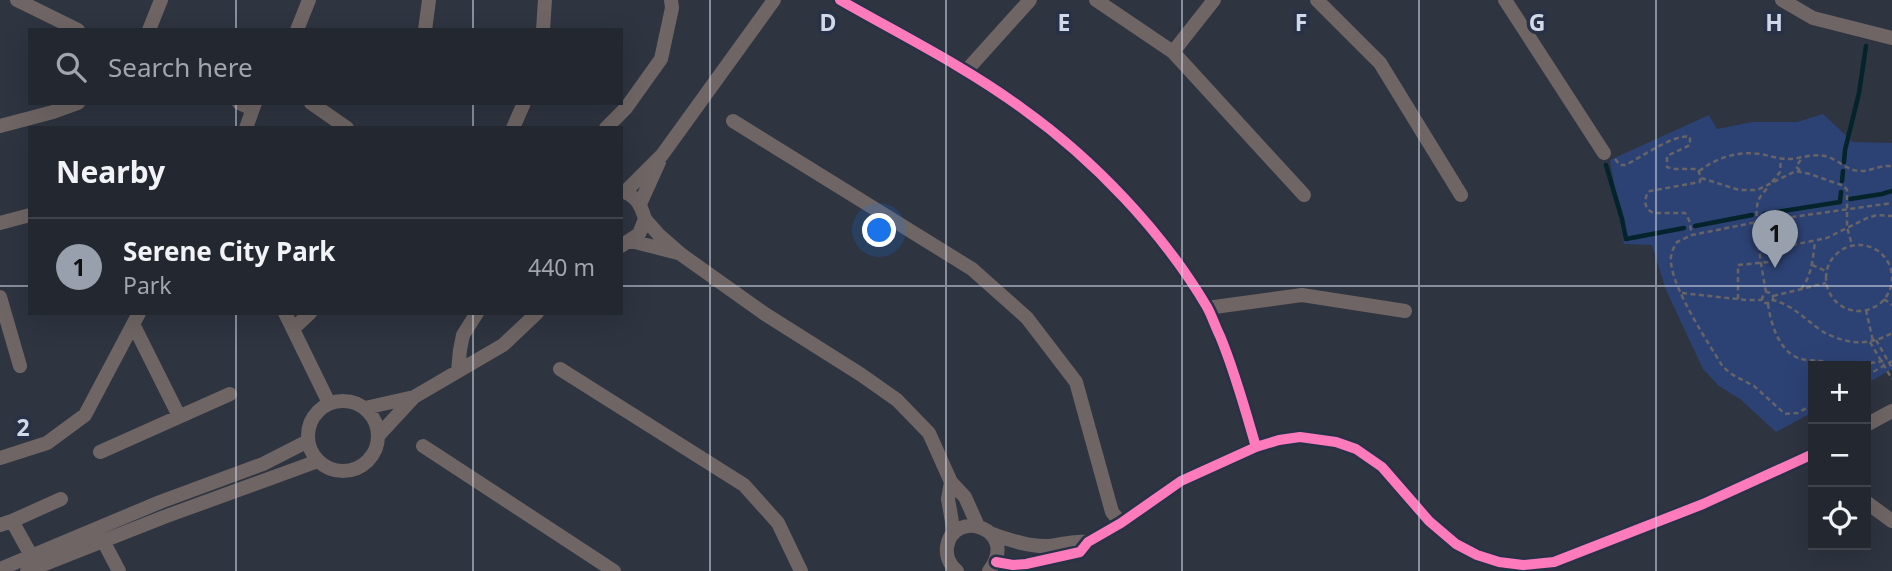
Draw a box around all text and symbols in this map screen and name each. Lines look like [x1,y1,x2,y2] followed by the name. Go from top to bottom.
[820,6,836,38] text: D
[1058,6,1070,38] text: E
[1295,6,1307,38] text: F
[1529,6,1545,38] text: G
[1765,6,1783,38] text: H
[28,28,623,105] search box
[52,48,90,86] icon: search
[108,49,253,85] text: Search here
[56,151,165,192] text: Nearby
[1752,210,1798,268] pin: 1
[862,213,896,247] your location
[123,233,335,269] text: Serene City Park
[72,251,86,283] text: 1
[528,251,595,283] text: 440 m
[123,269,172,301] text: Park
[1808,361,1871,550] map controls
[1808,361,1871,424] button: +
[16,411,30,443] text: 2
[1808,424,1871,487] button: −
[1808,487,1871,550] button: locate

